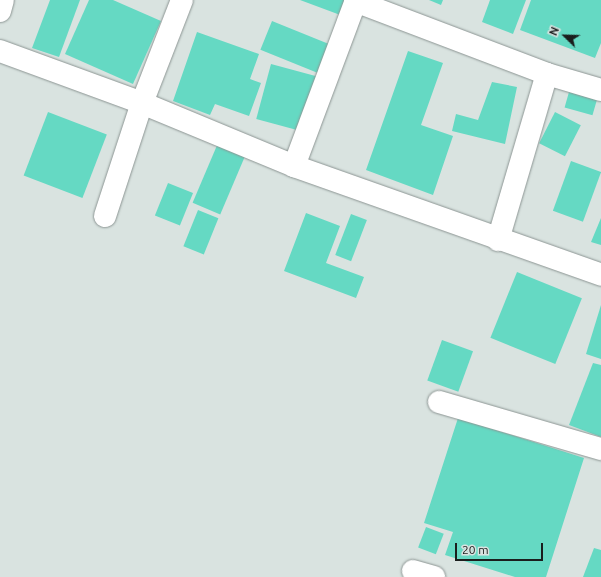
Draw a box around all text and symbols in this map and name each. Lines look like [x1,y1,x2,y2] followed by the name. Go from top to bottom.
[545,16,585,56] north arrow
[547,25,561,37] text: N
[457,535,545,561] scale bar
[462,543,489,556] text: 20 m

